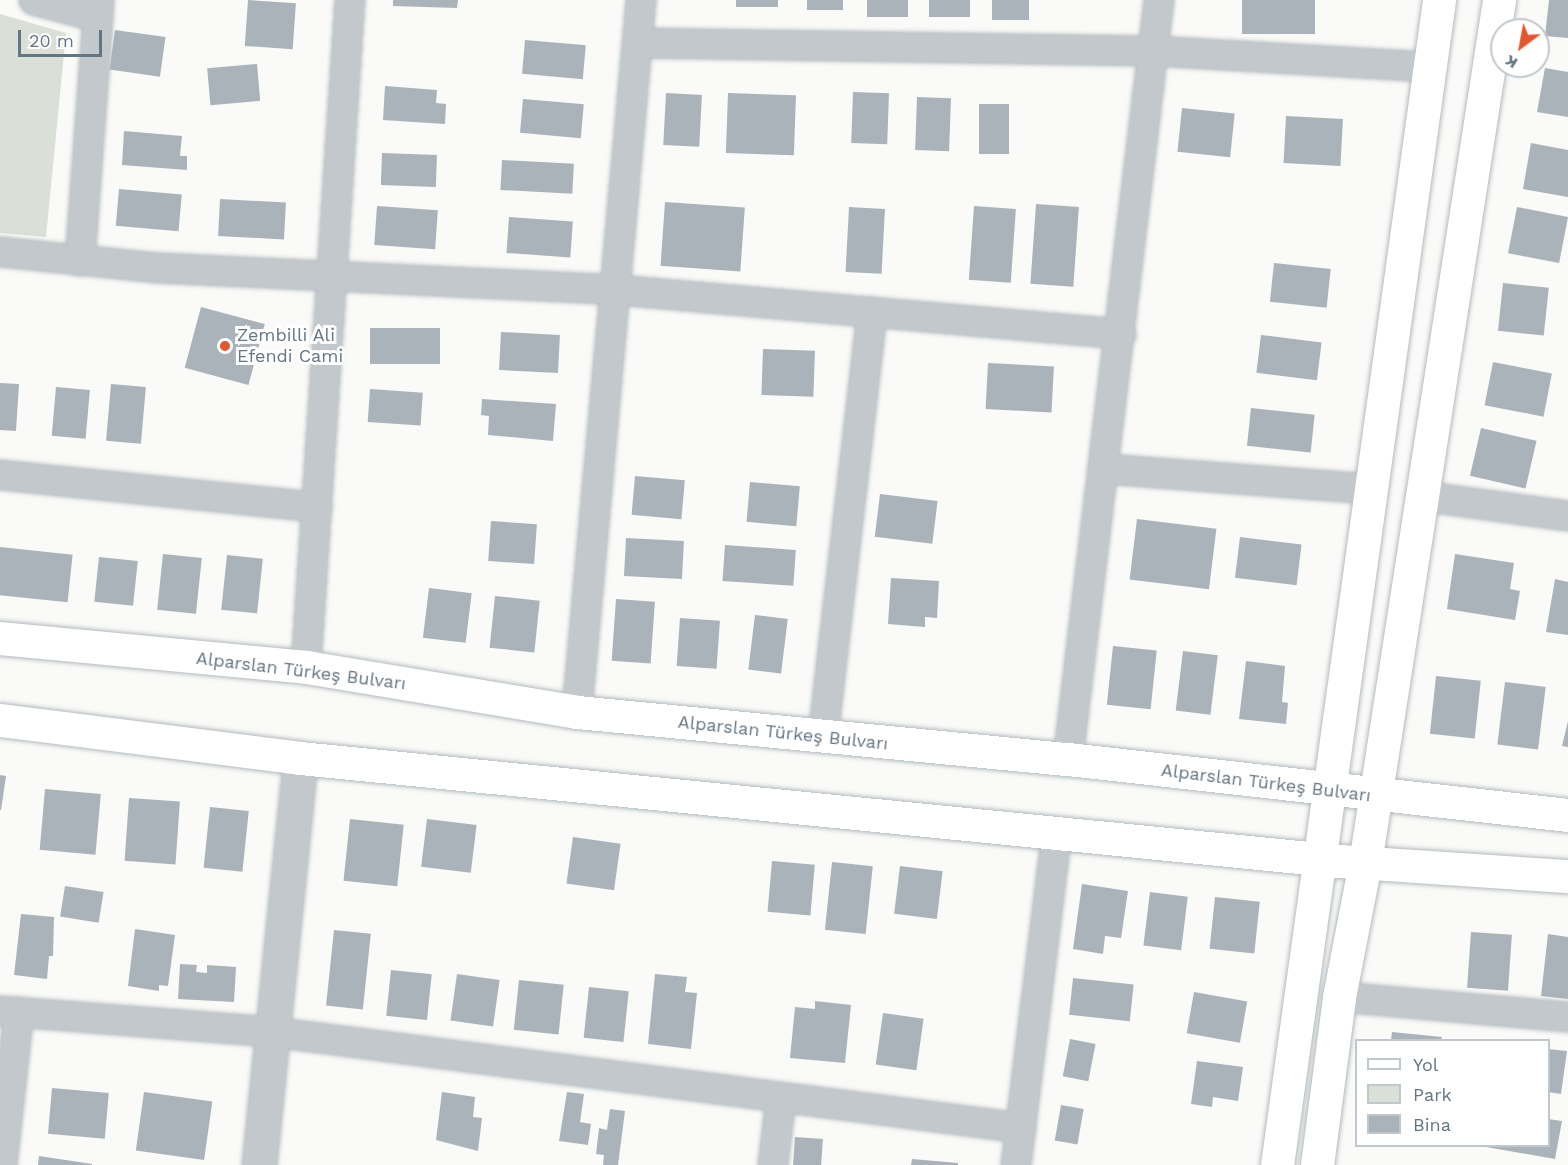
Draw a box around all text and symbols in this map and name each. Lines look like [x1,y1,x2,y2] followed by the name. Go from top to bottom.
[21,18,105,56] scale bar
[1490,18,1550,78] north arrow
[29,30,74,51] text: 20 m
[1502,51,1521,73] text: K
[237,325,343,368] place label: Zembilli Ali Efendi Cami
[218,339,232,353] marker: Zembilli Ali Efendi Cami
[195,647,407,695] street label: Alparslan Türkeş Bulvarı
[677,711,889,755] street label: Alparslan Türkeş Bulvarı
[1160,759,1372,807] street label: Alparslan Türkeş Bulvarı
[1355,1039,1550,1147] legend
[1413,1054,1438,1075] text: Yol
[1413,1084,1452,1105] text: Park
[1413,1114,1451,1135] text: Bina

